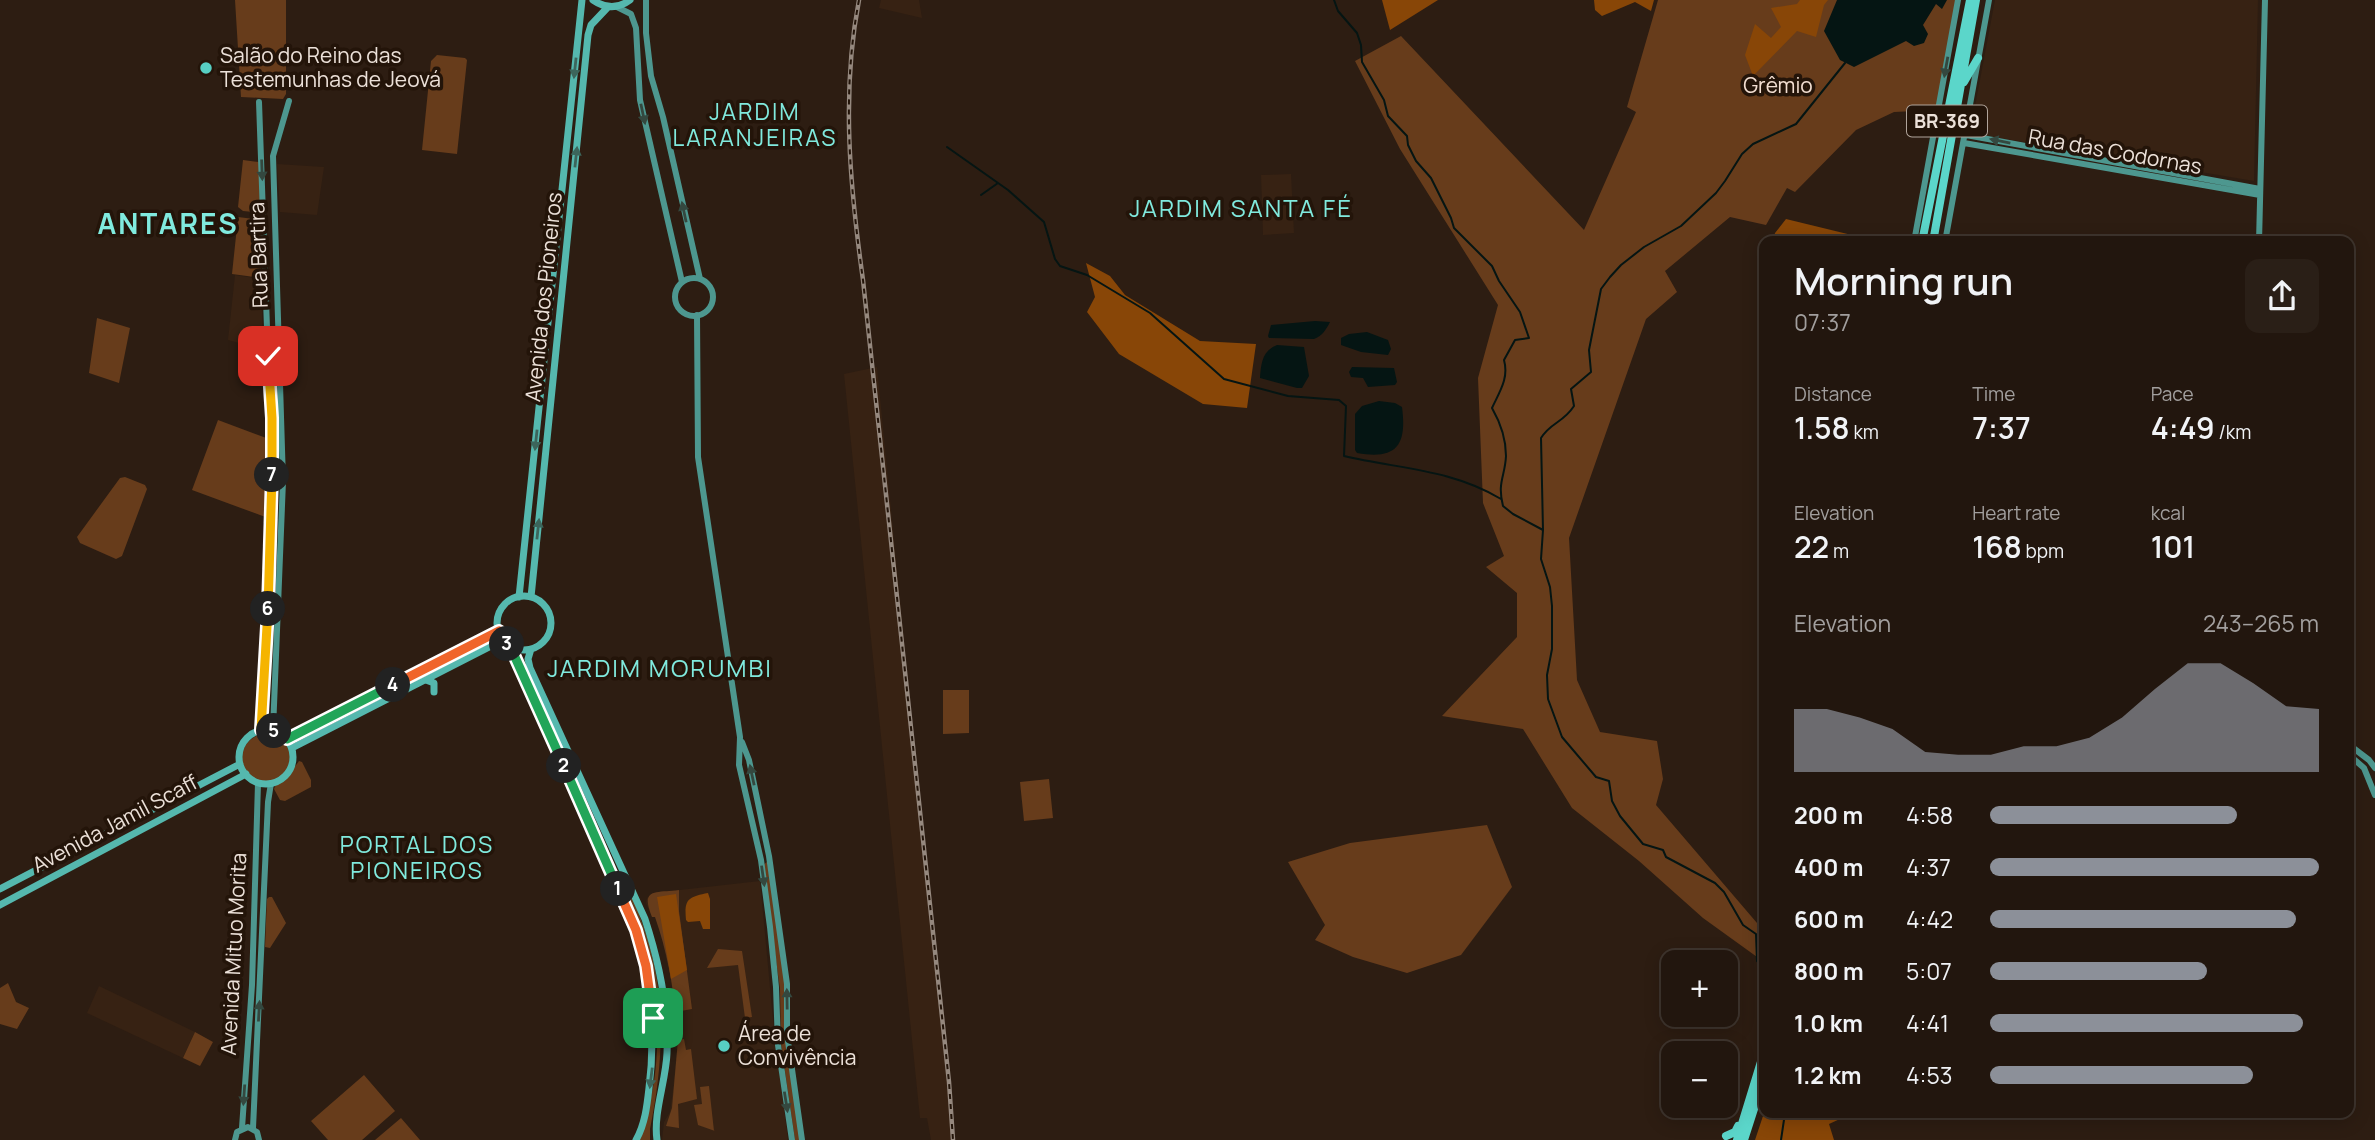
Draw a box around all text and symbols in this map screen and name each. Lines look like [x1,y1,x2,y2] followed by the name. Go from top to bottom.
[220,41,441,93] place label: Salão do Reino das Testemunhas de Jeová
[1940,56,1951,78] one-way arrow
[569,57,580,79] one-way arrow
[198,60,214,76] marker: Salão do Reino das Testemunhas de Jeová
[1743,71,1813,99] park label: Grêmio
[672,95,838,153] district label: JARDIM LARANJEIRAS
[637,103,648,125] one-way arrow
[1907,105,1987,136] road number: BR-369
[2026,122,2204,180] street label: Rua das Codornas
[1989,135,2011,146] one-way arrow
[571,146,582,168] one-way arrow
[257,159,268,181] one-way arrow
[518,191,568,403] street label: Avenida dos Pioneiros
[1129,191,1353,224] district label: JARDIM SANTA FÉ
[678,201,689,223] one-way arrow
[242,202,274,308] street label: Rua Bartira
[97,204,239,242] district label: ANTARES
[1794,254,2013,306] text: Morning run
[2245,259,2319,333] button: share
[1794,306,1851,338] text: 07:37
[238,326,298,386] pin
[249,337,287,375] icon: check
[1794,381,1872,407] text: Distance
[1972,381,2015,407] text: Time
[2151,381,2194,407] text: Pace
[1794,407,1850,448] text: 1.58
[1972,407,2031,448] text: 7:37
[2151,407,2215,448] text: 4:49
[1850,419,1879,445] text: km
[2215,419,2251,445] text: /km
[531,430,542,452] one-way arrow
[254,458,290,492] pin: 7
[266,461,277,487] text: 7
[1794,500,1874,526] text: Elevation
[1972,500,2060,526] text: Heart rate
[2151,500,2185,526] text: kcal
[533,518,544,540] one-way arrow
[1794,526,1829,567] text: 22
[1972,526,2022,567] text: 168
[2151,526,2195,567] text: 101
[1829,538,1849,564] text: m
[2022,538,2064,564] text: bpm
[250,592,286,626] pin: 6
[262,595,273,621] text: 6
[1794,607,1891,639] text: Elevation
[2203,607,2319,639] text: 243–265 m
[490,626,524,662] pin: 3
[501,630,512,656] text: 3
[547,651,773,684] district label: JARDIM MORUMBI
[376,668,410,702] pin: 4
[387,671,398,697] text: 4
[256,714,292,748] pin: 5
[268,717,279,743] text: 5
[546,748,582,784] pin: 2
[558,752,569,778] text: 2
[746,764,757,786] one-way arrow
[27,768,202,879] street label: Avenida Jamil Scaff
[1794,799,1863,831] text: 200 m
[1906,799,1953,831] text: 4:58
[340,828,494,886] district label: PORTAL DOS PIONEIROS
[1794,851,1864,883] text: 400 m
[1906,851,1951,883] text: 4:37
[214,852,252,1056] street label: Avenida Mituo Morita
[758,865,769,887] one-way arrow
[600,872,636,906] pin: 1
[613,875,622,901] text: 1
[1794,903,1864,935] text: 600 m
[1906,903,1953,935] text: 4:42
[1661,950,1738,1118] map controls
[1661,950,1738,1027] button: +
[1794,955,1864,987] text: 800 m
[1906,955,1952,987] text: 5:07
[623,988,683,1048] pin
[781,988,793,1010] one-way arrow
[634,999,672,1037] icon: arrive
[254,1000,265,1022] one-way arrow
[1794,1007,1863,1039] text: 1.0 km
[1906,1007,1949,1039] text: 4:41
[738,1019,856,1071] place label: Área de Convivência
[716,1038,732,1054] marker: Área de Convivência
[1661,1041,1738,1118] button: −
[1794,1059,1861,1091] text: 1.2 km
[1906,1059,1952,1091] text: 4:53
[645,1067,656,1089] one-way arrow
[238,1085,249,1107] one-way arrow
[781,1091,792,1113] one-way arrow

